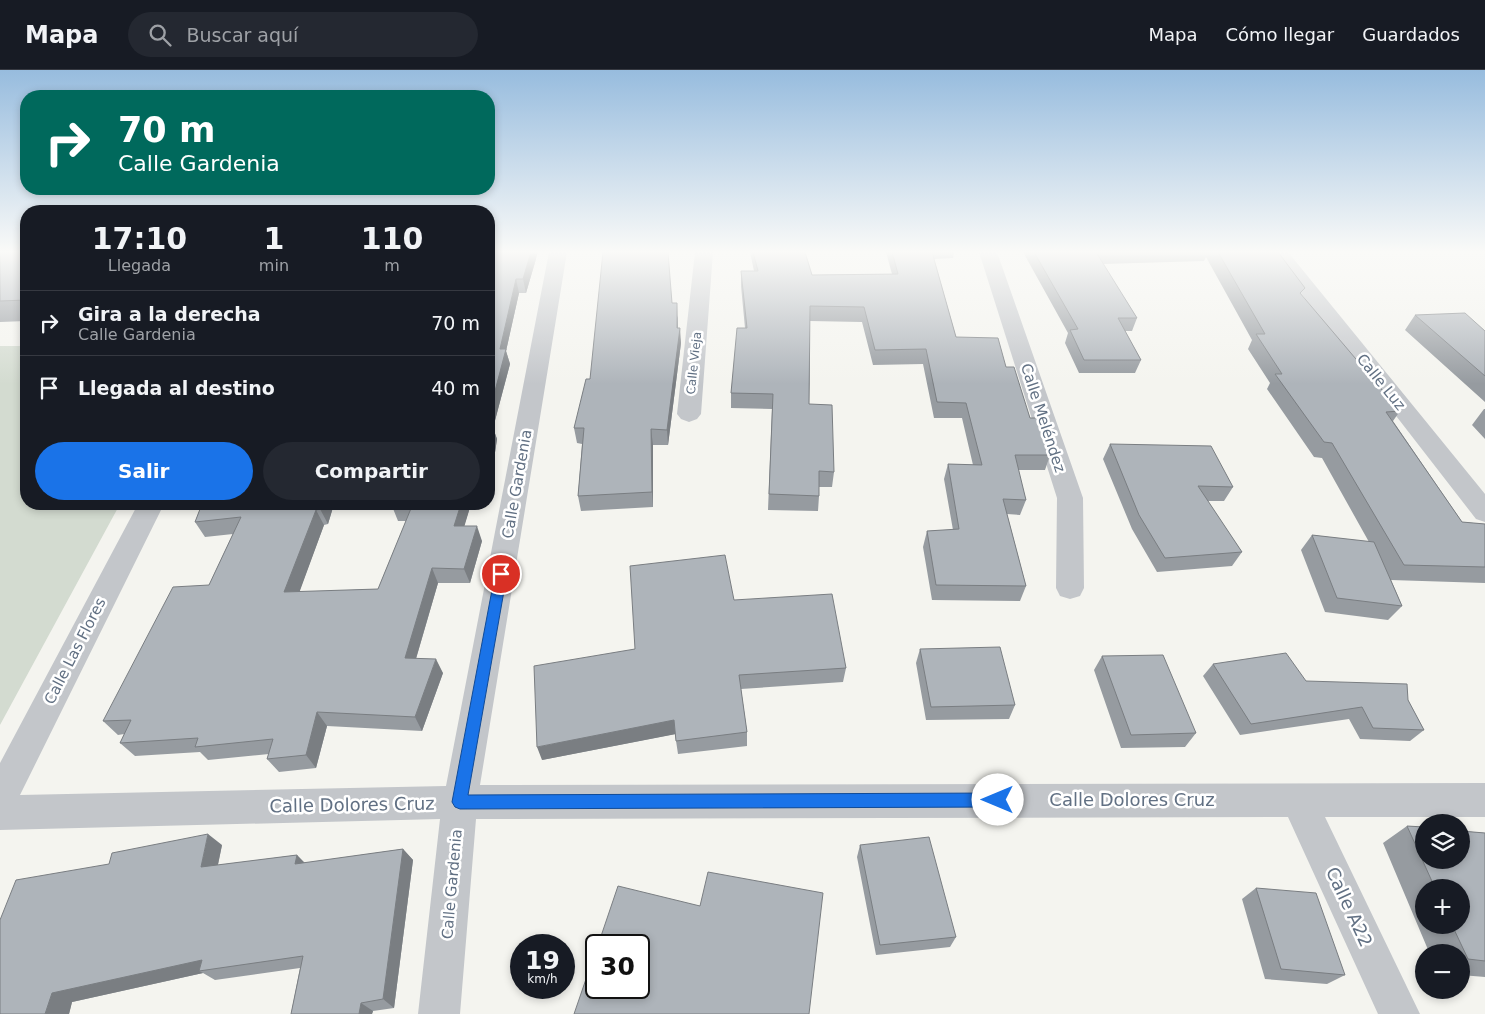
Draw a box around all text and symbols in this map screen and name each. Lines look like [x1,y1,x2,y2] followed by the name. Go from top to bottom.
[128,12,478,57] search box
[25,21,98,49] text: Mapa
[146,21,174,49] icon: search
[186,24,298,46] text: Buscar aquí
[1148,24,1197,45] text: Mapa
[1225,24,1334,45] text: Cómo llegar
[1362,24,1460,45] text: Guardados
[35,110,100,175] icon: right
[118,110,215,150] text: 70 m
[118,151,280,176] text: Calle Gardenia
[92,221,187,256] text: 17:10
[263,221,284,256] text: 1
[361,221,423,256] text: 110
[108,256,171,275] text: Llegada
[259,256,289,275] text: min
[384,256,400,275] text: m
[78,303,261,325] text: Gira a la derecha
[35,309,63,337] icon: right
[431,312,480,334] text: 70 m
[78,325,196,344] text: Calle Gardenia
[684,331,704,395] street label: Calle Vieja
[1353,350,1409,414] street label: Calle Luz
[1017,361,1069,475] street label: Calle Meléndez
[35,374,63,402] icon: arrive
[78,377,275,399] text: Llegada al destino
[431,377,480,399] text: 40 m
[499,428,535,540] street label: Calle Gardenia
[35,442,253,500] button: Salir
[263,442,480,500] button: Compartir
[480,553,522,595] pin
[487,560,515,588] icon: arrive
[40,595,110,707] street label: Calle Las Flores
[971,773,1023,825] position arrow
[1049,789,1215,810] street label: Calle Dolores Cruz
[269,793,435,816] street label: Calle Dolores Cruz
[1415,814,1470,999] map controls
[1415,814,1470,869] button: layers
[438,828,466,940] street label: Calle Gardenia
[1322,864,1377,950] street label: Calle A22
[1415,879,1470,934] button: +
[585,934,650,999] speed limit sign: 30
[1415,944,1470,999] button: −
[525,946,560,975] text: 19
[527,972,558,986] text: km/h

